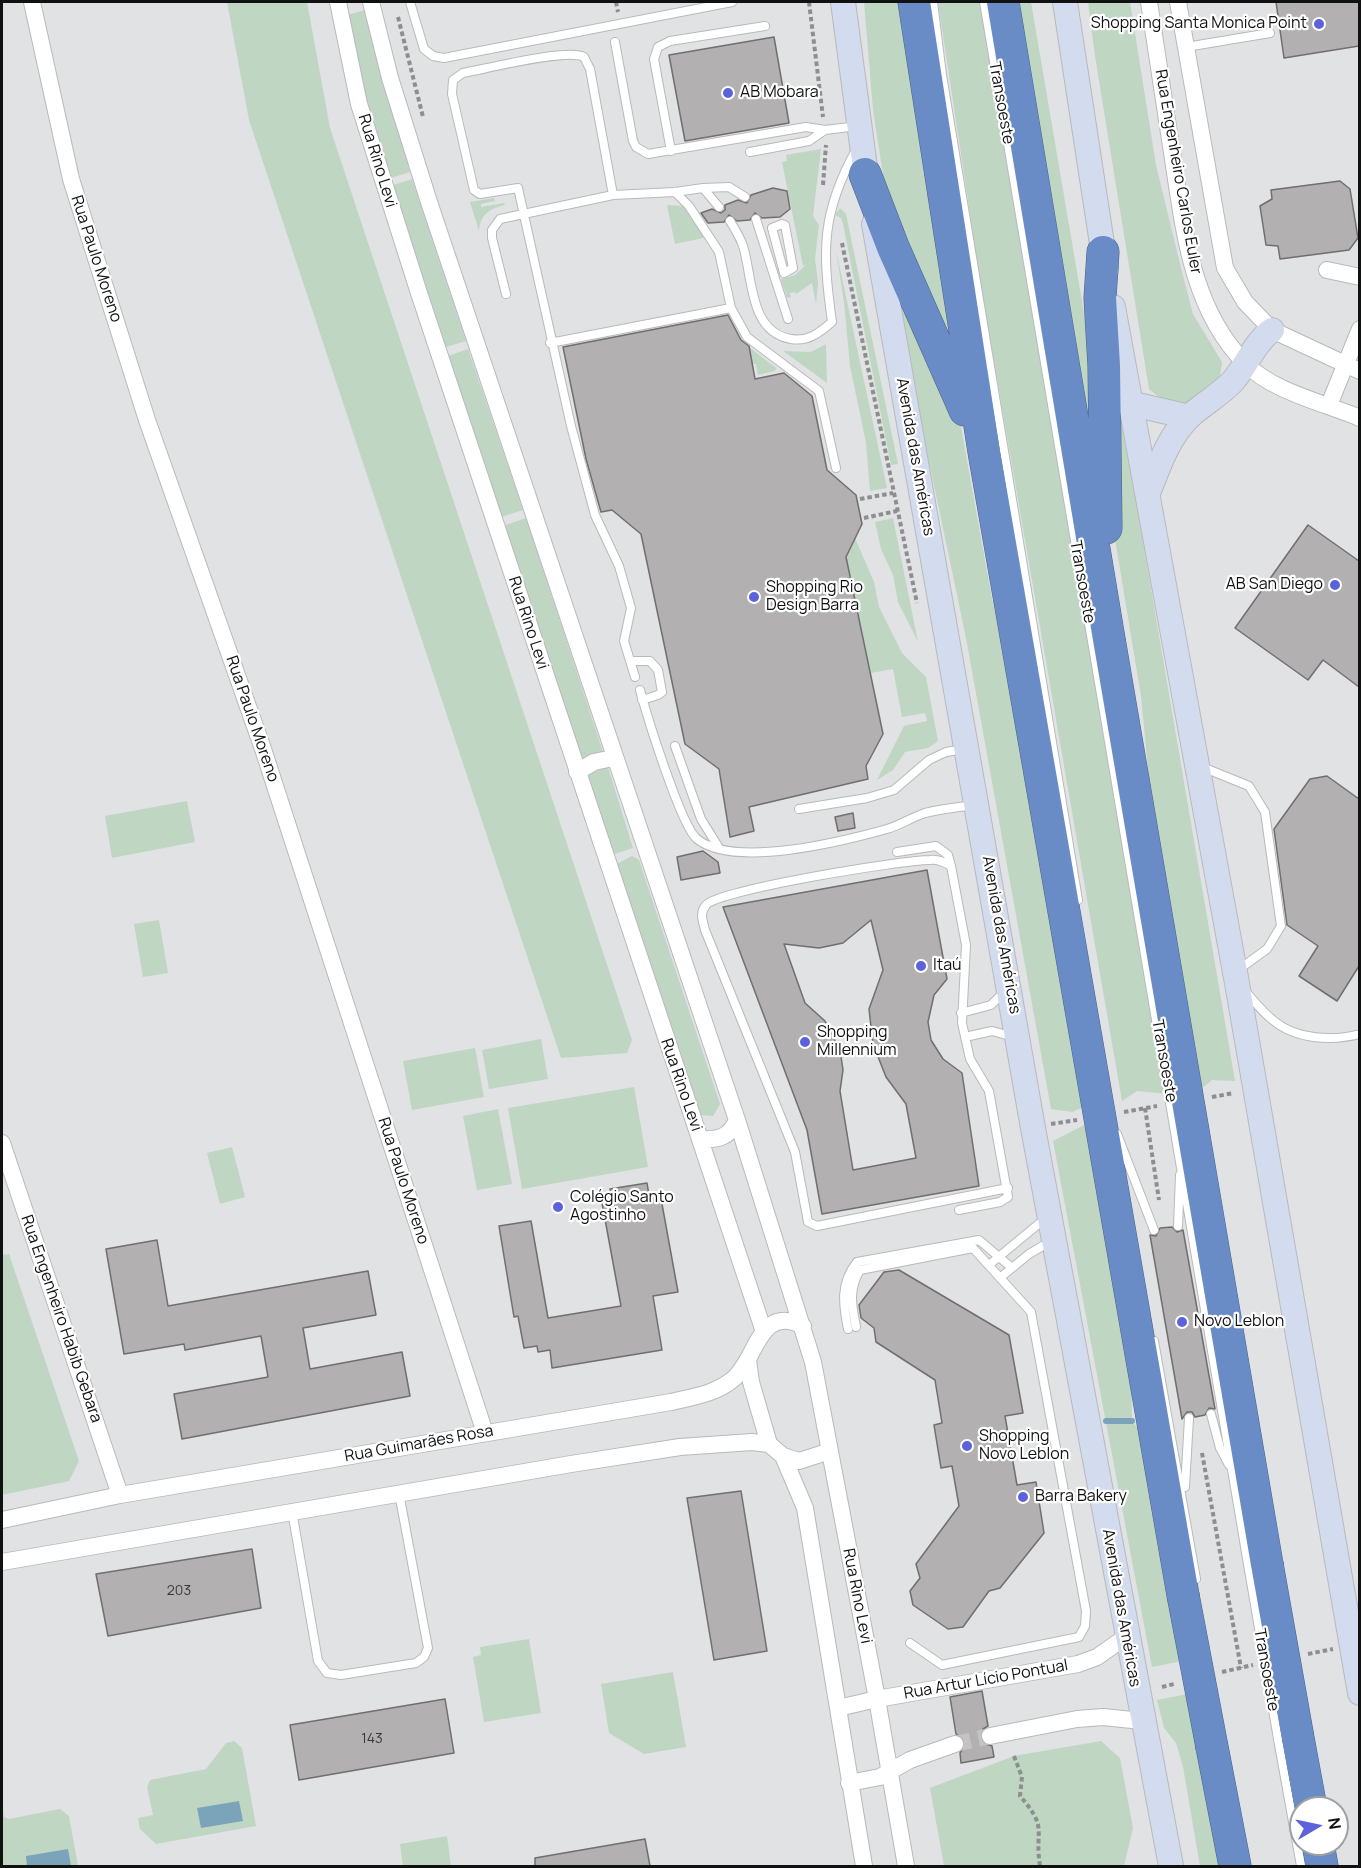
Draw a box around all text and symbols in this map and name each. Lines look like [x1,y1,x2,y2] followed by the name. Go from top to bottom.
[1091,14,1307,34] place label: Shopping Santa Monica Point
[1312,17,1326,31] marker: Shopping Santa Monica Point
[984,60,1018,146] street label: Transoeste
[1151,68,1205,276] street label: Rua Engenheiro Carlos Euler
[740,83,819,103] place label: AB Mobara
[721,86,735,100] marker: AB Mobara
[354,112,400,210] street label: Rua Rino Levi
[66,193,126,325] street label: Rua Paulo Moreno
[892,377,938,537] street label: Avenida das Américas
[1065,539,1099,625] street label: Transoeste
[504,574,552,672] street label: Rua Rino Levi
[1226,575,1323,595] place label: AB San Diego
[766,578,863,616] place label: Shopping Rio Design Barra
[1328,578,1342,592] marker: AB San Diego
[747,590,761,604] marker: Shopping Rio Design Barra
[221,653,283,785] street label: Rua Paulo Moreno
[978,855,1024,1015] street label: Avenida das Américas
[933,956,962,976] place label: Itaú
[914,959,928,973] marker: Itaú
[1147,1018,1181,1104] street label: Transoeste
[817,1023,897,1061] place label: Shopping Millennium
[798,1035,812,1049] marker: Shopping Millennium
[656,1036,706,1134] street label: Rua Rino Levi
[373,1115,433,1247] street label: Rua Paulo Moreno
[570,1188,674,1226] place label: Colégio Santo Agostinho
[551,1200,565,1214] marker: Colégio Santo Agostinho
[16,1213,106,1425] street label: Rua Engenheiro Habib Gebara
[1194,1312,1284,1332] place label: Novo Leblon
[1175,1315,1189,1329] marker: Novo Leblon
[343,1421,495,1467] street label: Rua Guimarães Rosa
[979,1427,1069,1465] place label: Shopping Novo Leblon
[960,1439,974,1453] marker: Shopping Novo Leblon
[1035,1487,1127,1507] place label: Barra Bakery
[1016,1490,1030,1504] marker: Barra Bakery
[1098,1528,1144,1688] street label: Avenida das Américas
[838,1547,876,1645] street label: Rua Rino Levi
[167,1583,191,1599] house number: 203
[1249,1627,1283,1713] street label: Transoeste
[902,1656,1070,1704] street label: Rua Artur Lício Pontual
[361,1731,383,1747] house number: 143
[1289,1796,1349,1856] north arrow
[1323,1816,1347,1831] text: N

